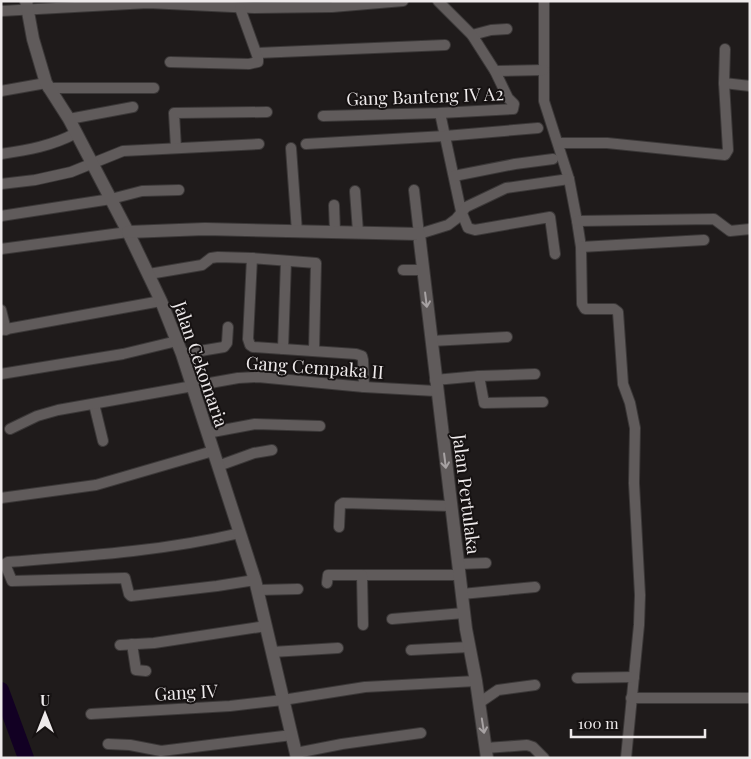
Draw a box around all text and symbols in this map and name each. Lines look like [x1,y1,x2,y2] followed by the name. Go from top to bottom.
[346,81,504,111] street label: Gang Banteng IV A2
[421,292,431,308] one-way arrow
[168,297,234,430] street label: Jalan Cekomaria
[245,350,385,384] street label: Gang Cempaka II
[448,432,486,555] street label: Jalan Pertulaka
[440,453,450,469] one-way arrow
[154,678,219,706] street label: Gang IV
[20,689,70,739] north arrow
[40,691,50,710] text: U
[571,706,705,738] scale bar
[578,713,619,733] text: 100 m
[478,718,488,734] one-way arrow

